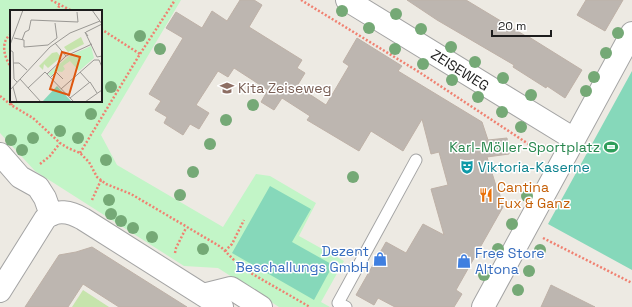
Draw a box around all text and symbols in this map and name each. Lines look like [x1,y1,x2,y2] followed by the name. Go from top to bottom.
[10,10,102,102] inset map
[492,12,551,38] scale bar
[498,18,526,34] text: 20 m
[428,45,492,95] street label: ZEISEWEG
[238,79,331,97] place label: Kita Zeiseweg
[219,80,235,96] school or university icon: Kita Zeiseweg
[449,138,600,156] place label: Karl-Möller-Sportplatz
[603,139,619,155] sports icon: Karl-Möller-Sportplatz
[478,158,590,176] place label: Viktoria-Kaserne
[459,159,475,175] theatre icon: Viktoria-Kaserne
[497,178,570,212] place label: Cantina Fux & Ganz
[478,187,494,203] restaurant icon: Cantina Fux & Ganz
[236,242,369,276] place label: Dezent Beschallungs GmbH
[475,244,545,278] place label: Free Store Altona
[372,251,388,267] shop icon: Dezent Beschallungs GmbH
[456,253,472,269] shop icon: Free Store Altona

